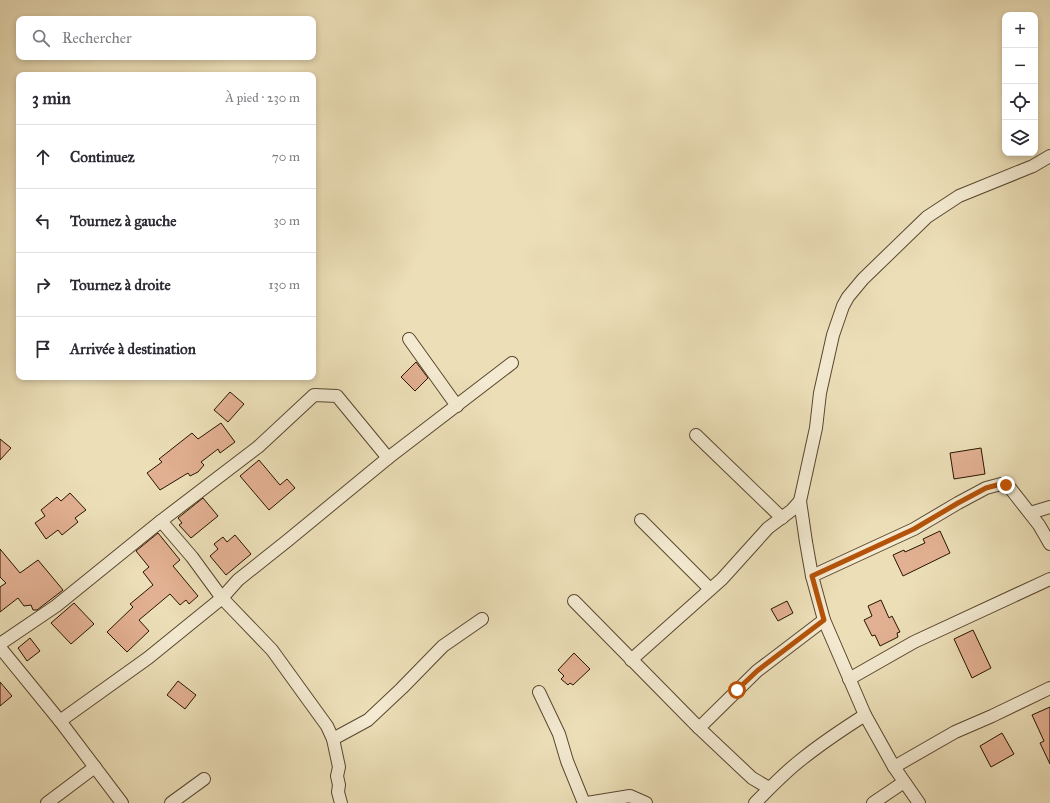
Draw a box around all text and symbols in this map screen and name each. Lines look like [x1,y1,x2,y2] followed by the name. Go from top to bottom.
[1002,12,1038,156] map controls
[1002,12,1038,48] button: +
[16,16,316,60] search box
[30,27,52,49] icon: search
[62,29,132,47] text: Rechercher
[1002,48,1038,84] button: −
[1002,84,1038,120] button: locate
[32,88,71,109] text: 3 min
[225,90,300,106] text: À pied · 230 m
[1002,120,1038,156] button: layers
[32,146,54,168] icon: ahead
[70,148,135,166] text: Continuez
[272,149,300,165] text: 70 m
[32,210,54,232] icon: left
[70,212,177,230] text: Tournez à gauche
[274,213,300,229] text: 30 m
[32,274,54,296] icon: right
[70,276,171,294] text: Tournez à droite
[268,277,300,293] text: 130 m
[32,338,54,360] icon: arrive
[70,340,196,358] text: Arrivée à destination
[997,476,1015,494] route end
[728,681,746,699] route start

